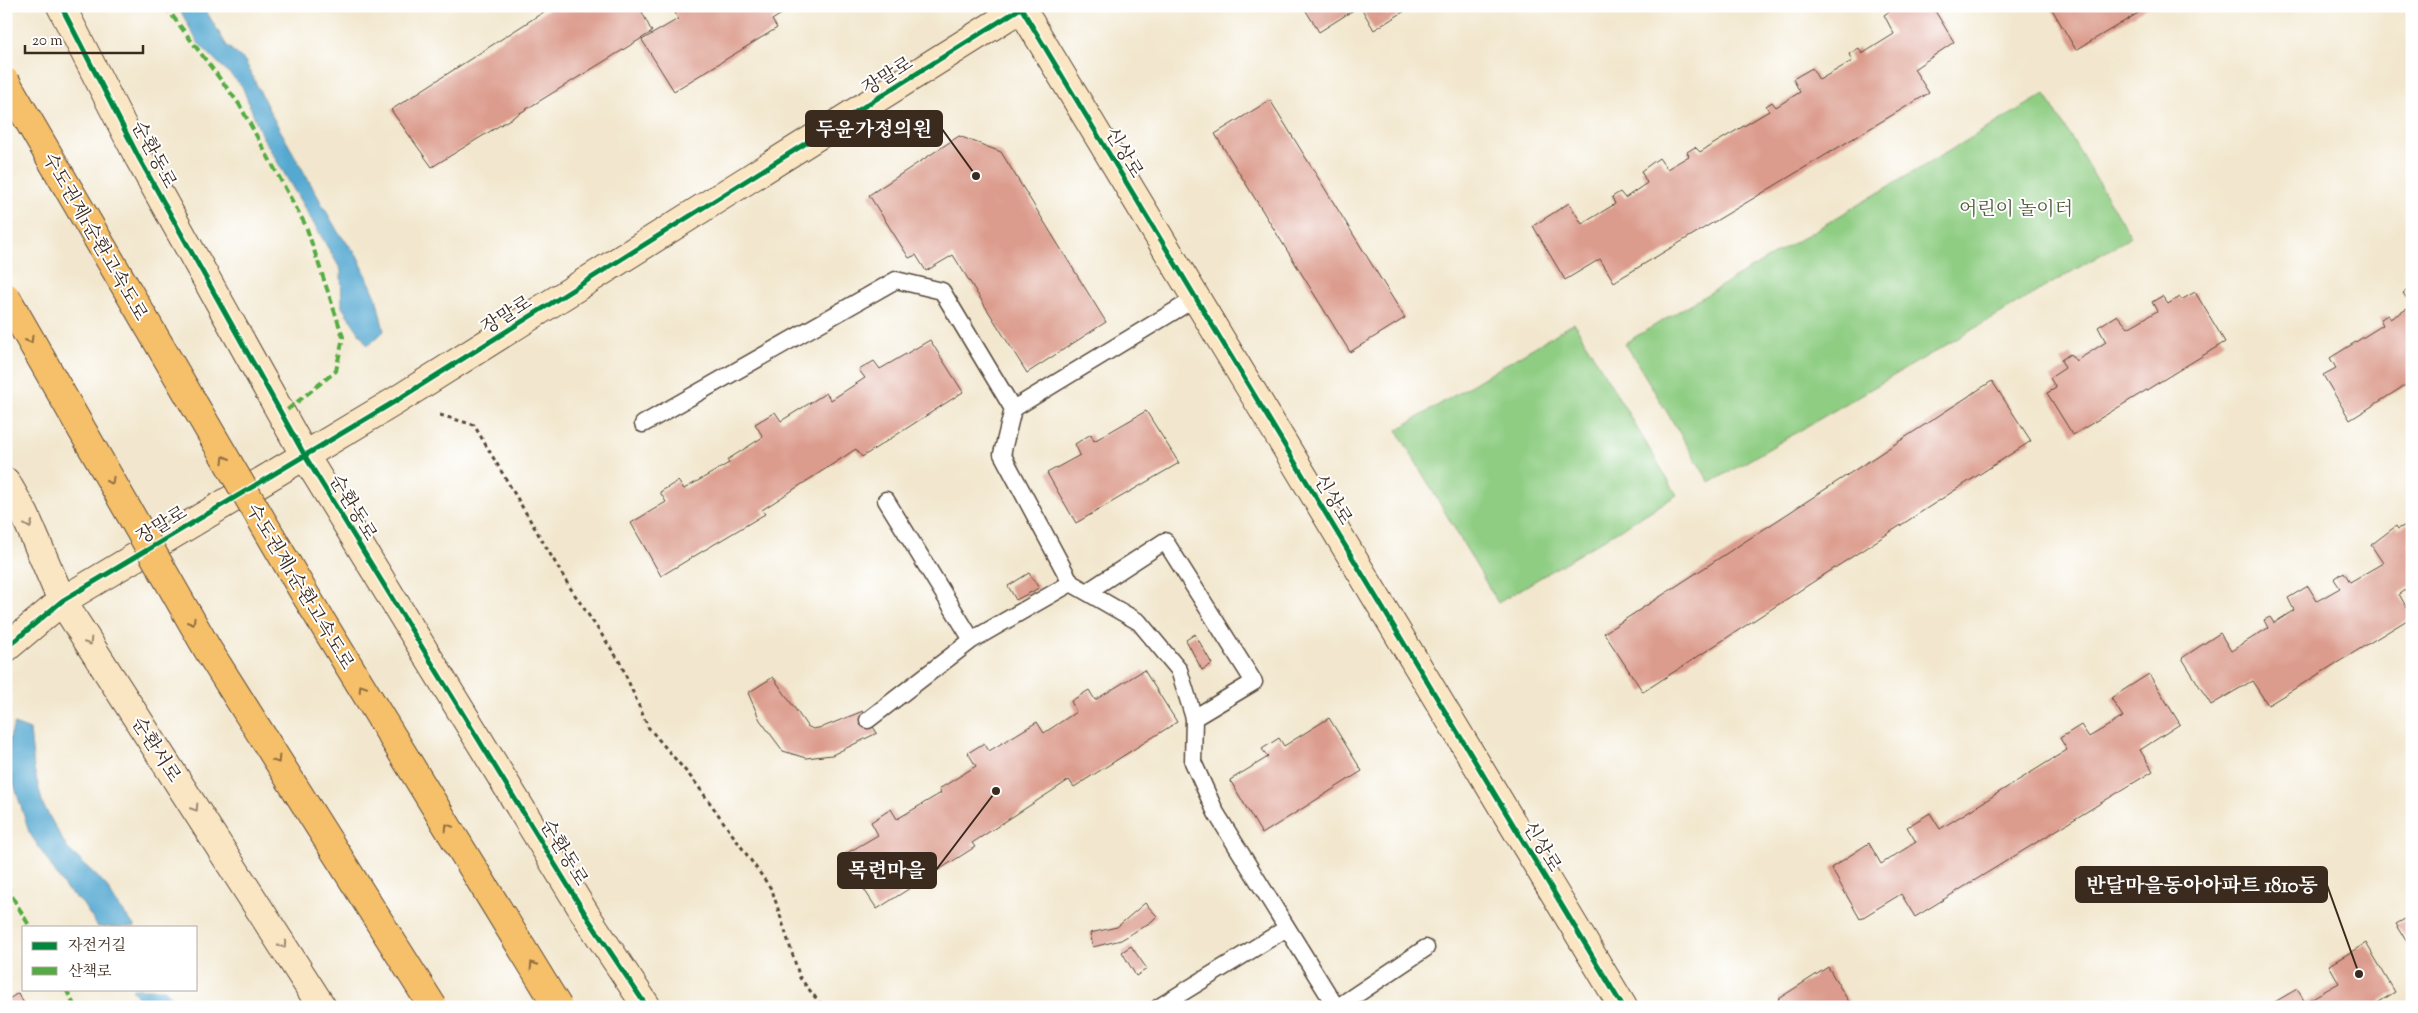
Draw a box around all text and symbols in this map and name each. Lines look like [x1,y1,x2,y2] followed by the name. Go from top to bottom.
[25,22,142,54] scale bar
[32,31,63,52] text: 20 m
[858,51,919,103] street label: 장말로
[806,111,942,146] callout: 두윤가정의원
[124,116,182,194] street label: 순환동로
[816,117,932,146] text: 두윤가정의원
[1097,123,1149,184] street label: 신상로
[35,148,153,326] street label: 수도권제1순환고속도로
[1959,197,2073,224] park label: 어린이 놀이터
[477,290,538,342] street label: 장말로
[24,334,34,343] one-way arrow
[222,455,232,464] one-way arrow
[321,470,382,547] street label: 순환동로
[1306,470,1358,531] street label: 신상로
[105,475,115,484] one-way arrow
[238,499,359,676] street label: 수도권제1순환고속도로
[132,500,193,552] street label: 장말로
[23,520,34,529] one-way arrow
[186,616,196,625] one-way arrow
[82,637,92,646] one-way arrow
[359,685,369,694] one-way arrow
[124,712,186,789] street label: 순환서로
[271,754,281,763] one-way arrow
[189,803,198,812] one-way arrow
[532,815,593,892] street label: 순환동로
[1515,817,1567,878] street label: 신상로
[444,823,454,832] one-way arrow
[838,853,936,888] callout: 목련마을
[848,858,926,887] text: 목련마을
[2076,867,2327,902] callout: 반달마을동아아파트 1810동
[2086,873,2318,902] text: 반달마을동아아파트 1810동
[22,926,198,990] legend
[68,936,126,957] text: 자전거길
[276,940,286,949] one-way arrow
[68,962,112,983] text: 산책로
[529,962,539,971] one-way arrow

